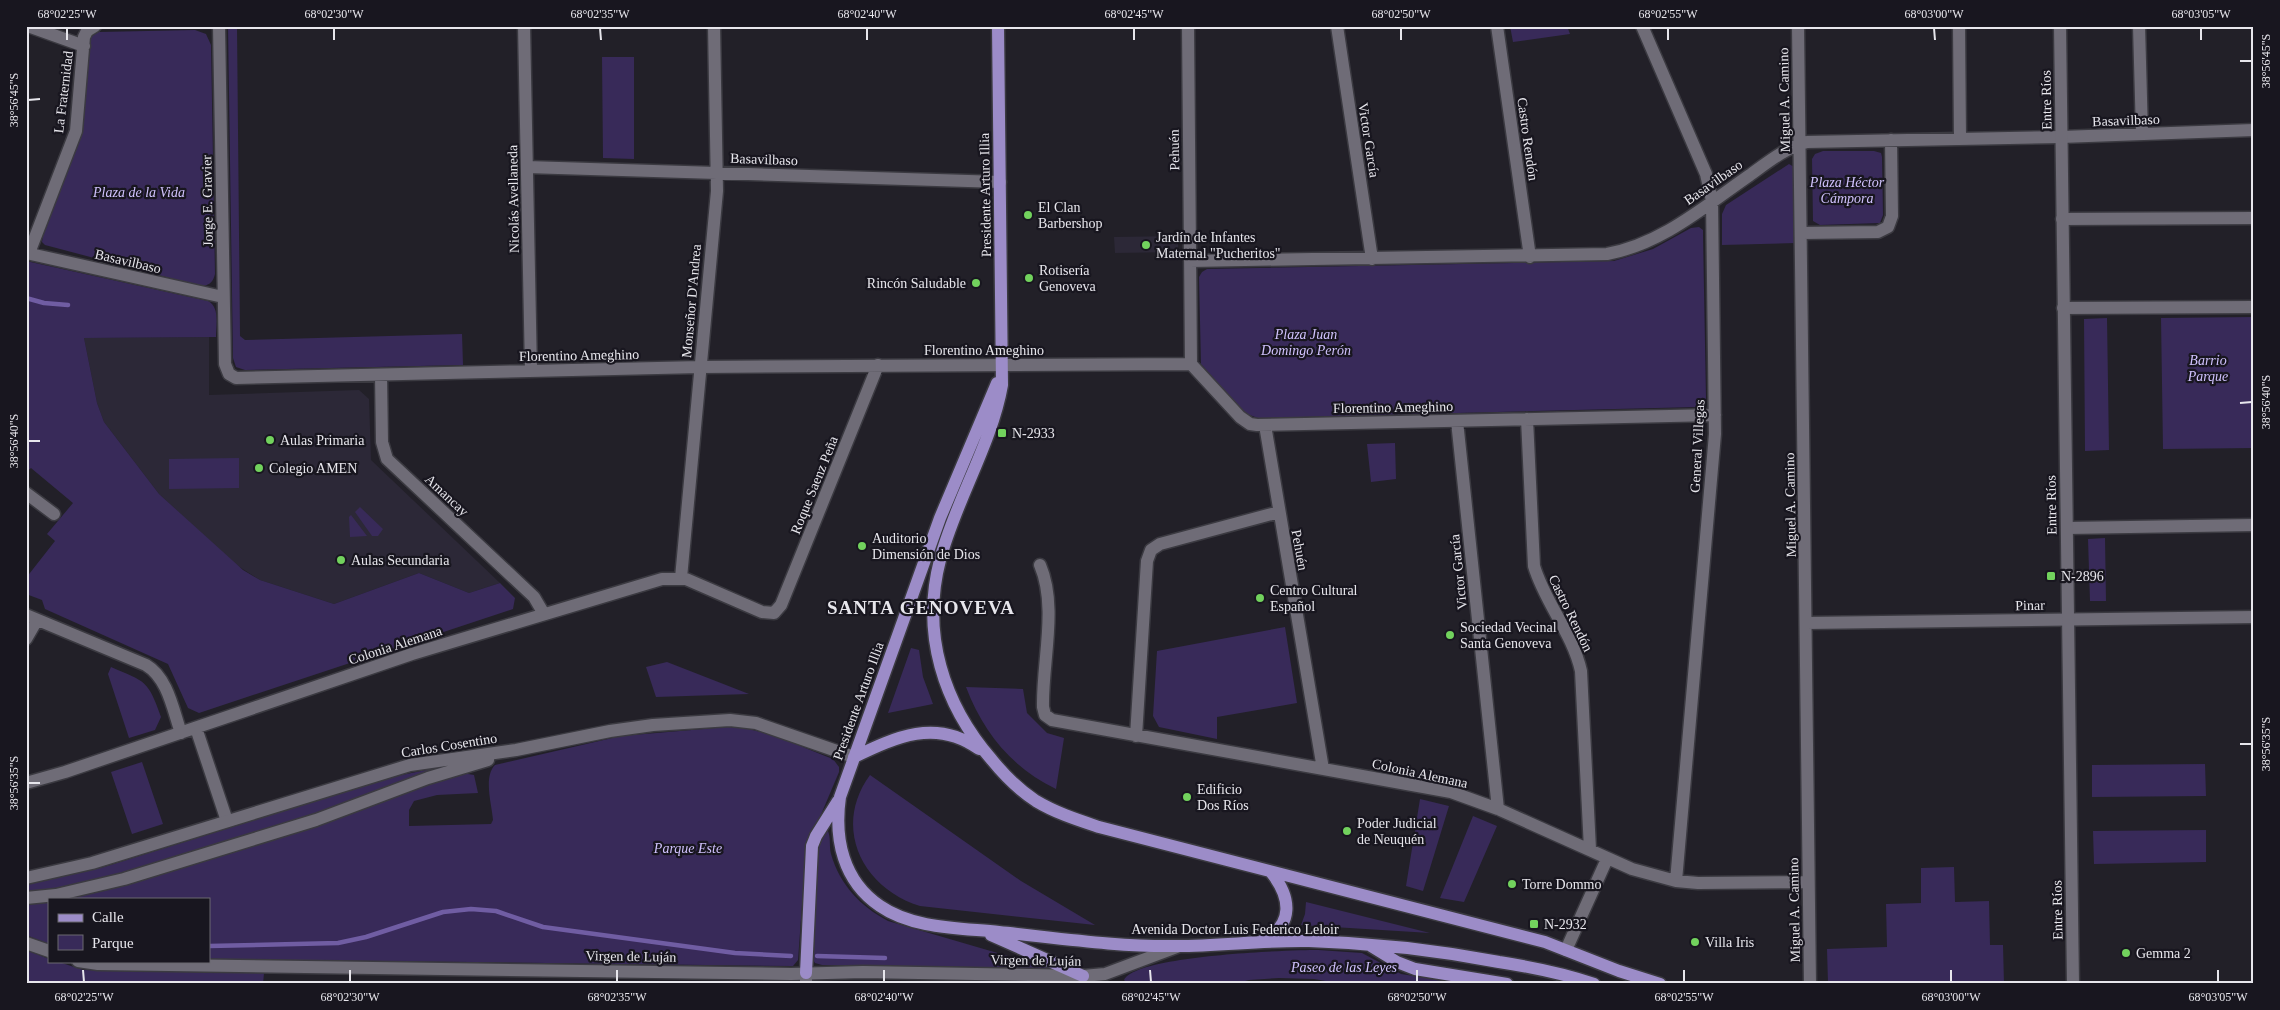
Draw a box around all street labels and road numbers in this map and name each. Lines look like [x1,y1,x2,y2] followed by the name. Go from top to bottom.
[1776,48,1793,152] street label: Miguel A. Camino
[51,50,76,134] street label: La Fraternidad
[2038,70,2055,130] street label: Entre Ríos
[1514,97,1541,182] street label: Castro Rendón
[1355,102,1382,179] street label: Victor García
[2092,112,2160,129] street label: Basavilbaso
[1167,129,1182,171] street label: Pehuén
[977,132,994,257] street label: Presidente Arturo Illia
[505,144,522,253] street label: Nicolás Avellaneda
[730,151,798,168] street label: Basavilbaso
[199,155,216,247] street label: Jorge E. Gravier
[1681,157,1745,208] street label: Basavilbaso
[679,243,704,359] street label: Monseñor D'Andrea
[93,247,163,276] street label: Basavilbaso
[924,343,1044,358] street label: Florentino Ameghino
[519,347,639,364] street label: Florentino Ameghino
[1333,399,1453,416] street label: Florentino Ameghino
[1688,399,1707,493] street label: General Villegas
[788,433,841,536] street label: Roque Saenz Peña
[1782,453,1799,557] street label: Miguel A. Camino
[422,472,471,519] street label: Amancay
[2043,475,2060,535] street label: Entre Ríos
[1289,528,1310,572] street label: Pehuén
[1447,533,1470,610] street label: Victor García
[1545,572,1596,654] street label: Castro Rendón
[2015,598,2045,613] street label: Pinar
[346,623,445,668] street label: Colonia Alemana
[830,639,887,762] street label: Presidente Arturo Illia
[400,731,498,760] street label: Carlos Cosentino
[1371,756,1470,791] street label: Colonia Alemana
[1786,858,1803,962] street label: Miguel A. Camino
[2049,880,2066,940] street label: Entre Ríos
[1131,922,1339,937] street label: Avenida Doctor Luis Federico Leloir
[586,948,676,965] street label: Virgen de Luján
[991,952,1081,969] street label: Virgen de Luján

